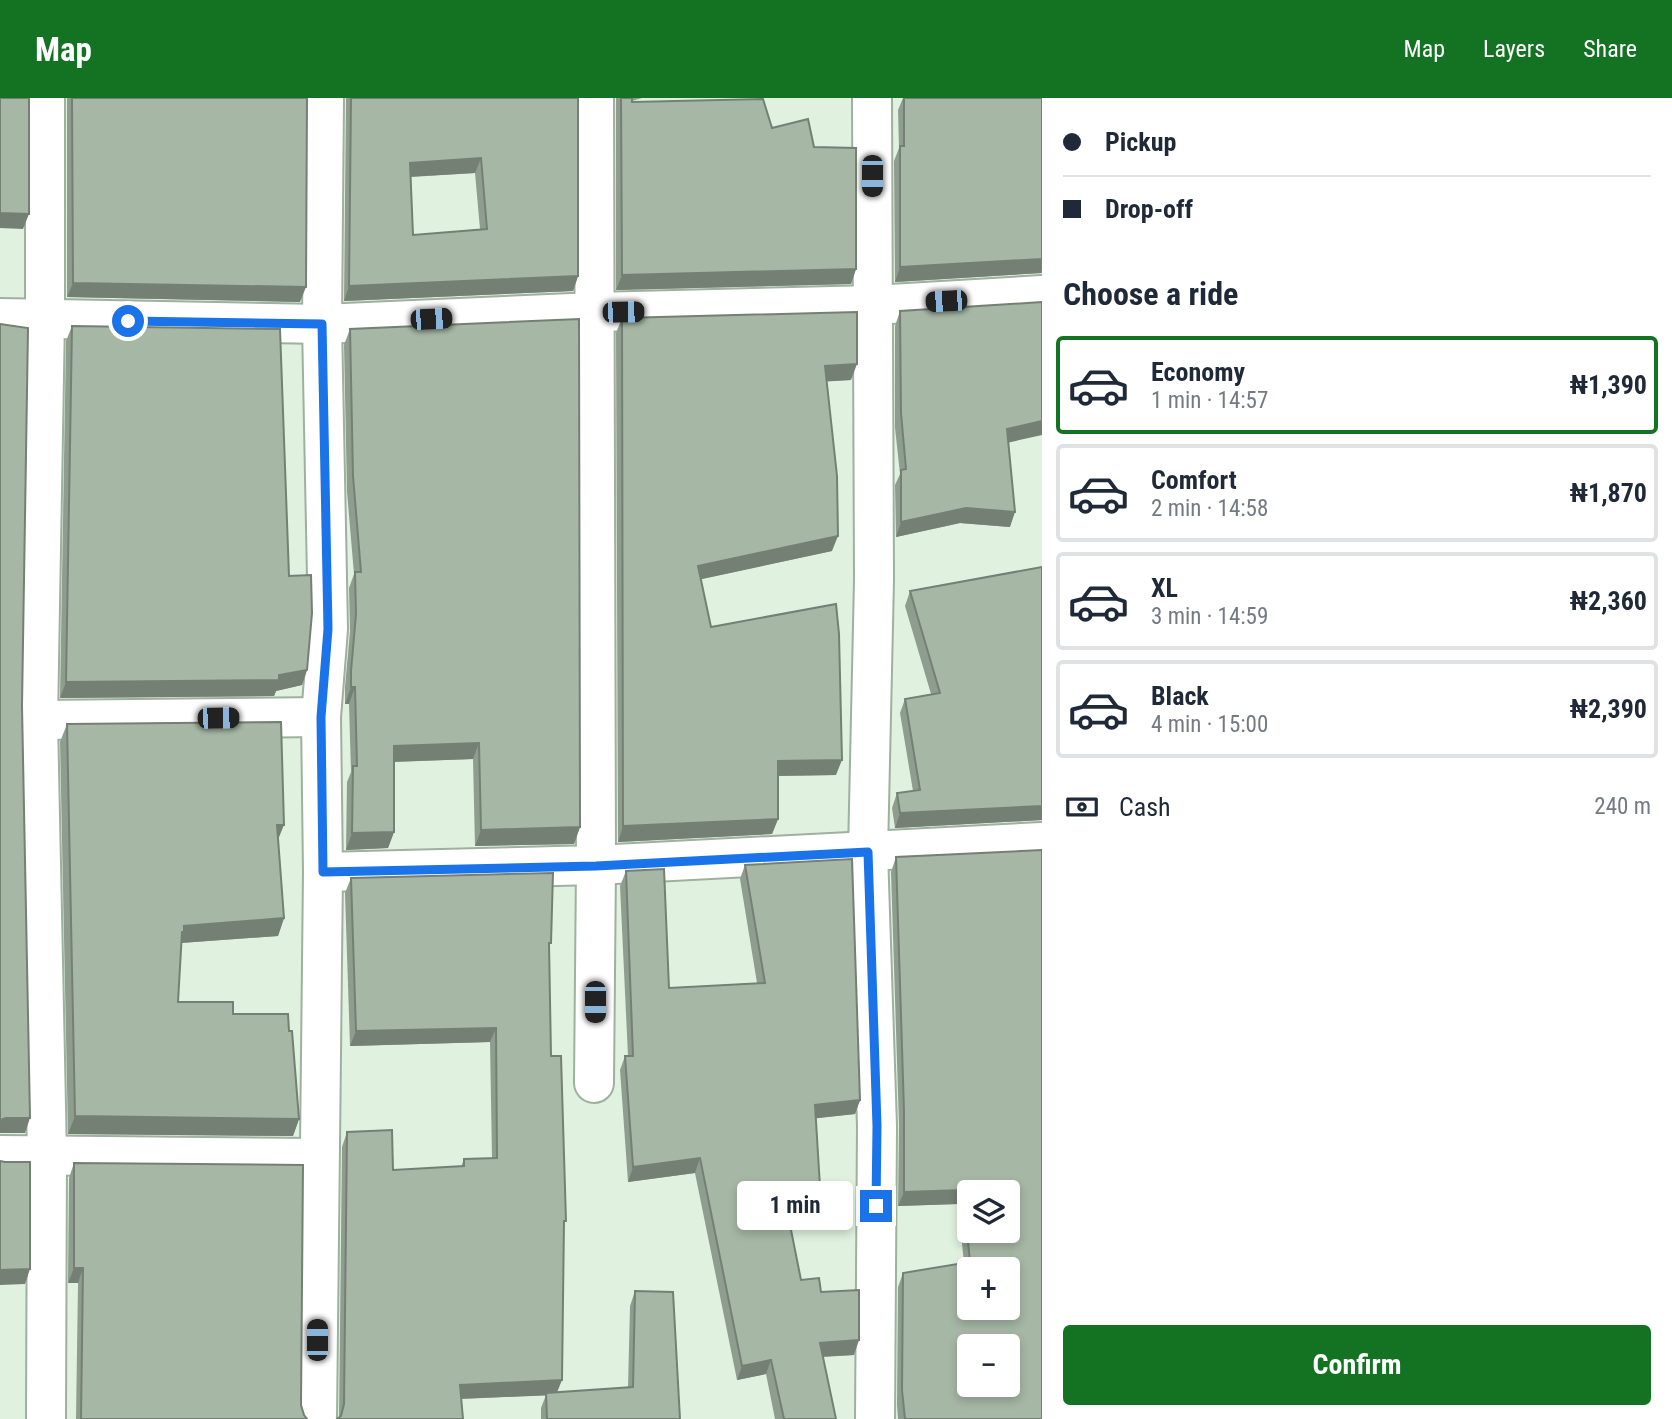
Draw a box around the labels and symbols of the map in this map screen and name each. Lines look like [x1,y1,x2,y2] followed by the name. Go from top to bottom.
[862,155,883,197] car
[925,289,968,313] car
[602,301,645,323] car
[112,305,144,337] route start
[410,307,453,331] car
[197,707,240,729] car
[585,981,606,1023] car
[736,1182,852,1230] callout: 1 min
[860,1190,892,1222] route end
[307,1319,328,1361] car

